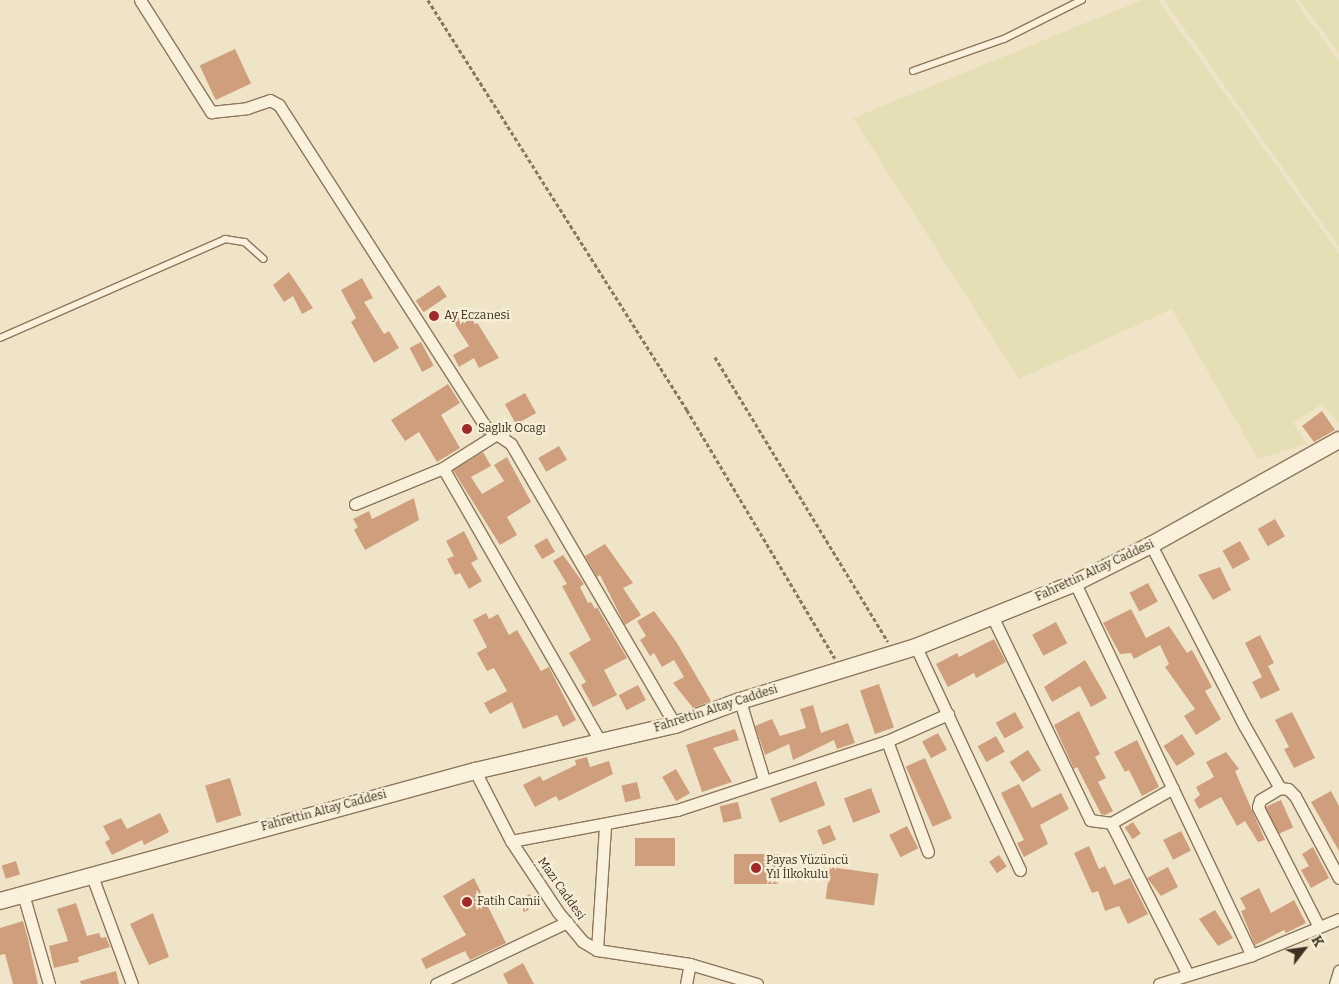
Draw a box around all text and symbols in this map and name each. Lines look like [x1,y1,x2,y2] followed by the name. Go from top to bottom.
[444,309,510,323] place label: Ay Eczanesi
[428,310,440,322] marker: Ay Eczanesi
[460,422,474,436] marker: Saglık Ocagı
[478,422,546,436] place label: Saglık Ocagı
[1033,537,1157,605] street label: Fahrettin Altay Caddesi
[652,682,780,736] street label: Fahrettin Altay Caddesi
[260,787,388,835] street label: Fahrettin Altay Caddesi
[766,854,848,882] place label: Payas Yüzüncü Yıl İlkokulu
[534,855,588,923] street label: Mazı Caddesi
[750,862,762,874] marker: Payas Yüzüncü Yıl İlkokulu
[477,895,540,909] place label: Fatih Camii
[461,896,473,908] marker: Fatih Camii
[1279,924,1329,974] north arrow
[1308,933,1327,950] text: K

